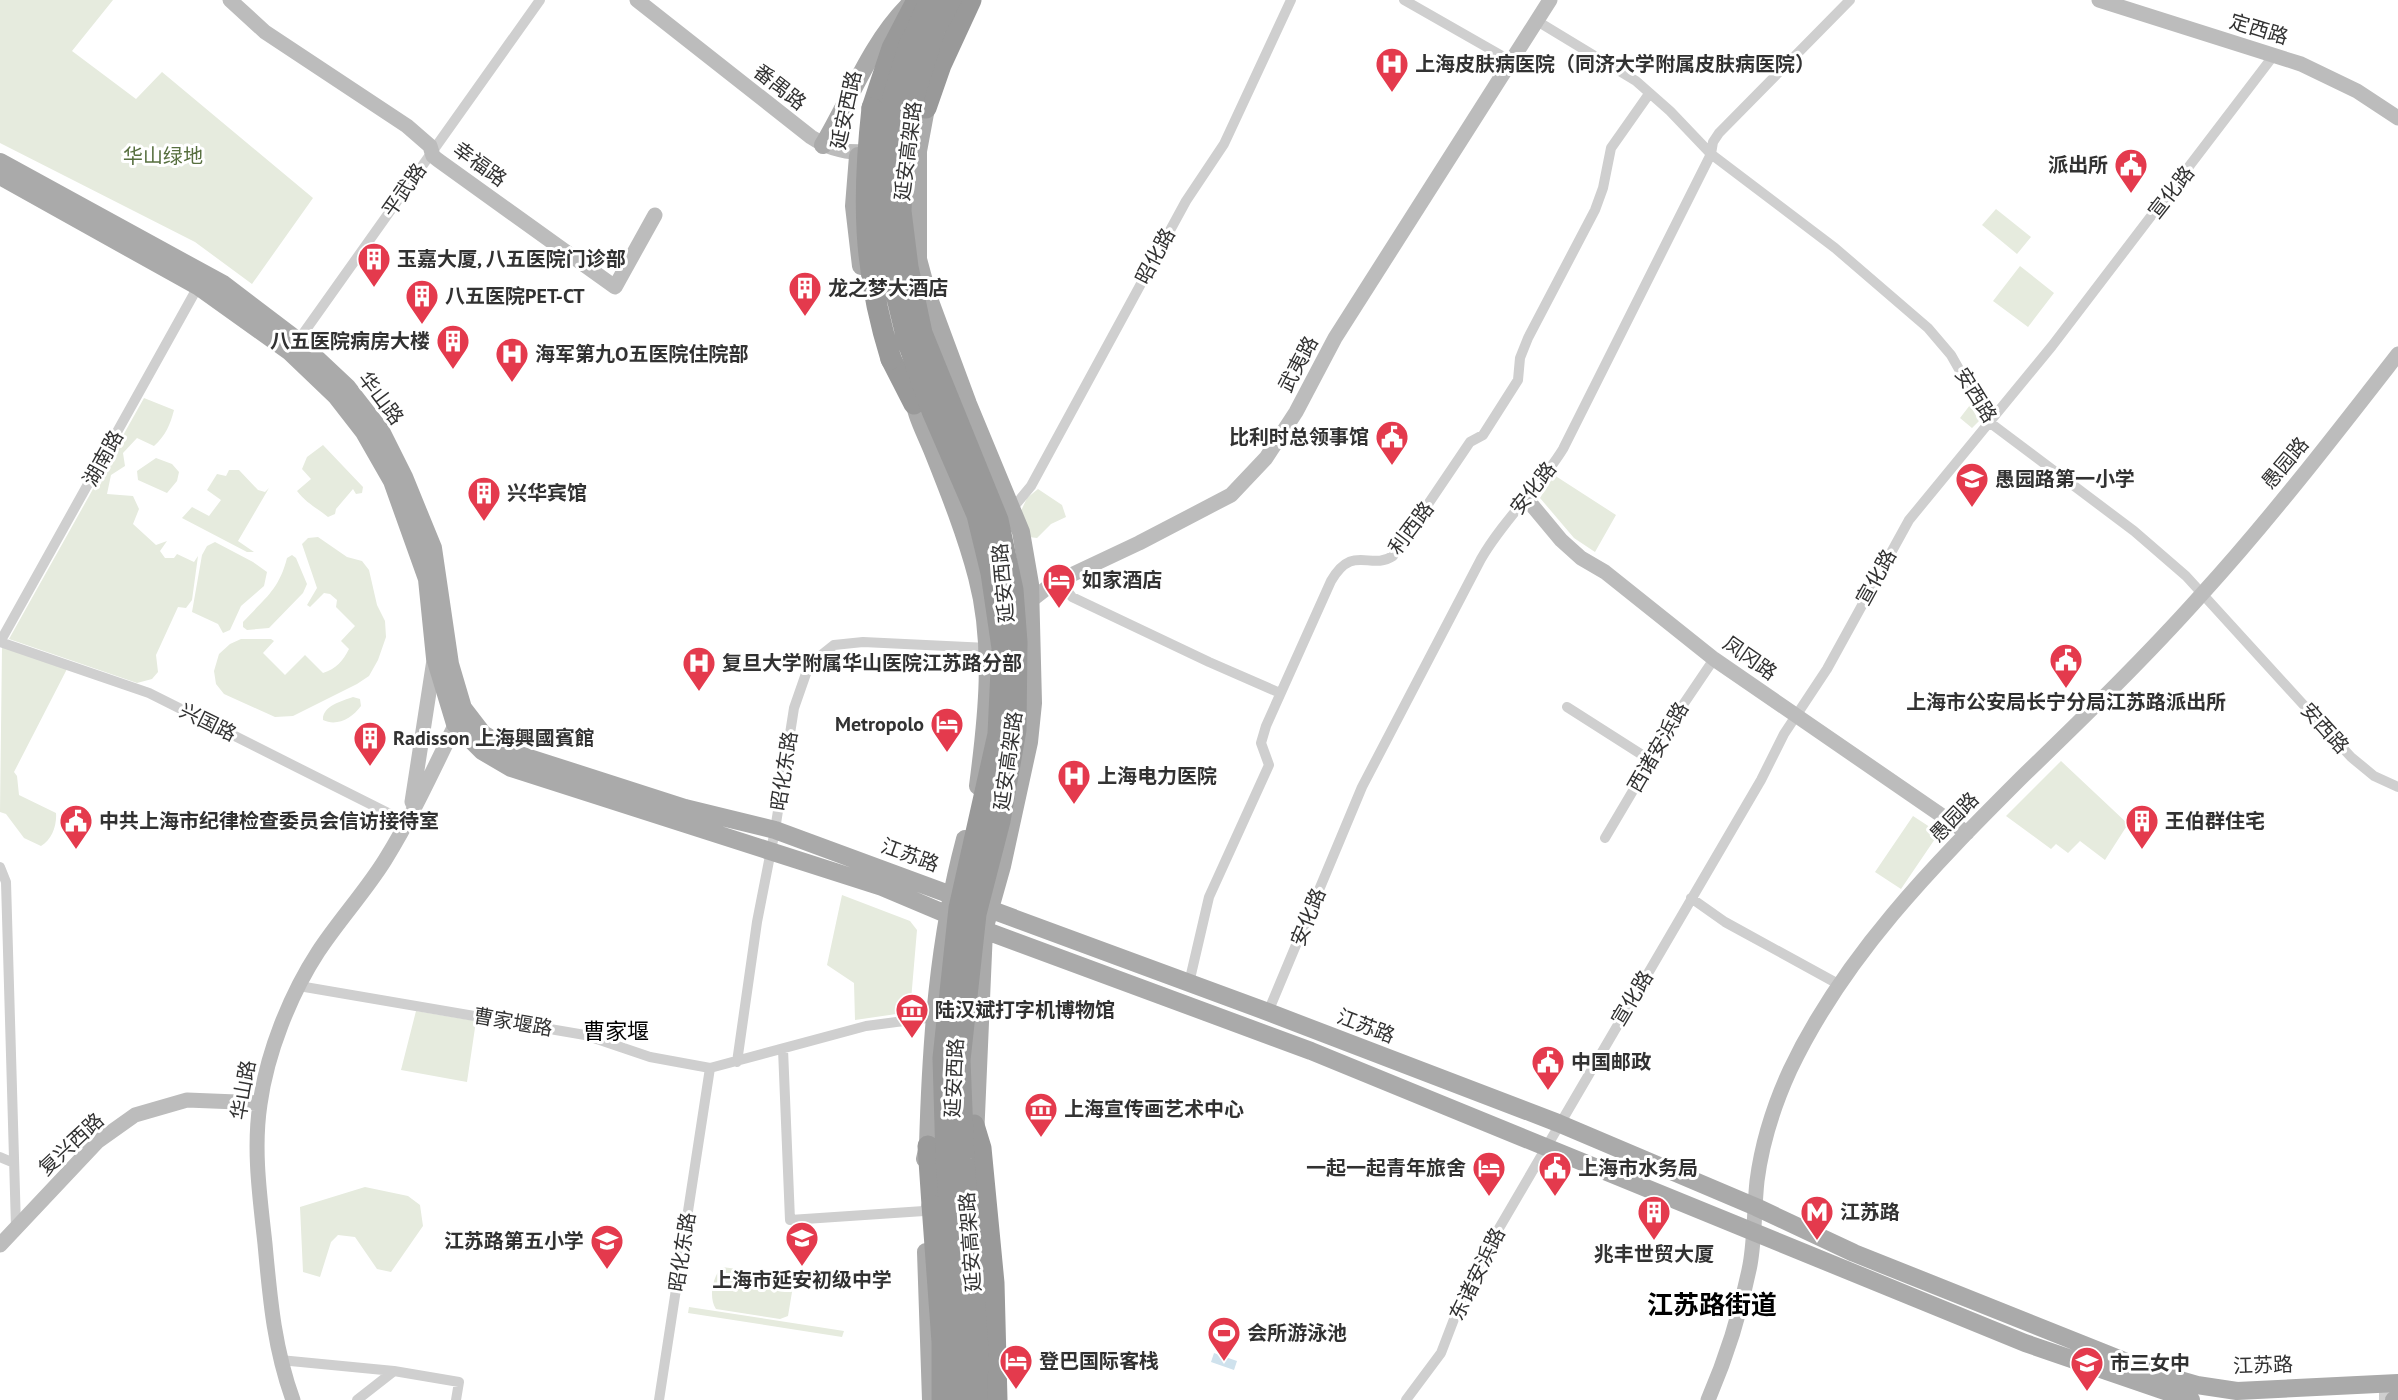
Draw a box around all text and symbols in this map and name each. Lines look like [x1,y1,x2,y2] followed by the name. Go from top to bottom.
[2227,8,2291,50] street label: 定西路
[1374,46,1410,93] hospital icon: 上海皮肤病医院（同济大学附属皮肤病医院）
[1415,51,1815,77] place label: 上海皮肤病医院（同济大学附属皮肤病医院）
[748,58,812,116] street label: 番禺路
[825,68,867,152] street label: 延安西路
[889,100,927,202] street label: 延安高架路
[448,136,512,192] street label: 幸福路
[123,143,203,169] park label: 华山绿地
[2113,147,2149,194] public building icon: 派出所
[2048,152,2108,178] place label: 派出所
[376,158,432,222] street label: 平武路
[2142,160,2200,224] street label: 宣化路
[1129,223,1181,289] street label: 昭化路
[356,241,392,288] building icon: 玉嘉大厦, 八五医院门诊部
[397,246,626,272] place label: 玉嘉大厦, 八五医院门诊部
[787,270,823,317] building icon: 龙之梦大酒店
[828,275,948,301] place label: 龙之梦大酒店
[404,278,440,325] building icon: 八五医院PET-CT
[445,283,585,309] place label: 八五医院PET-CT
[435,323,471,370] building icon: 八五医院病房大楼
[270,328,430,354] place label: 八五医院病房大楼
[1272,331,1324,397] street label: 武夷路
[494,336,530,383] hospital icon: 海军第九O五医院住院部
[535,341,748,367] place label: 海军第九O五医院住院部
[1949,363,2003,427] street label: 安西路
[353,366,409,430] street label: 华山路
[1374,419,1410,466] public building icon: 比利时总领事馆
[1229,424,1369,450] place label: 比利时总领事馆
[77,425,129,491] street label: 湖南路
[2256,432,2314,494] street label: 愚园路
[1504,456,1562,520] street label: 安化路
[1954,461,1990,508] school or university icon: 愚园路第一小学
[1995,466,2135,492] place label: 愚园路第一小学
[466,475,502,522] building icon: 兴华宾馆
[507,480,587,506] place label: 兴华宾馆
[1383,496,1439,560] street label: 利西路
[987,542,1019,624] street label: 延安西路
[1850,544,1902,610] street label: 宣化路
[1041,562,1077,609] hotel icon: 如家酒店
[1082,567,1162,593] place label: 如家酒店
[1718,630,1782,686] street label: 凤冈路
[2048,642,2084,689] public building icon: 上海市公安局长宁分局江苏路派出所
[681,645,717,692] hospital icon: 复旦大学附属华山医院江苏路分部
[722,650,1022,676] place label: 复旦大学附属华山医院江苏路分部
[1906,689,2226,715] place label: 上海市公安局长宁分局江苏路派出所
[175,697,241,747] street label: 兴国路
[1622,697,1694,797] street label: 西诸安浜路
[2295,697,2355,759] street label: 安西路
[929,706,965,753] hotel icon: Metropolo
[988,710,1028,812] street label: 延安高架路
[835,711,924,737] place label: Metropolo
[352,720,388,767] building icon: Radisson 上海興國賓館
[393,725,595,751] place label: Radisson 上海興國賓館
[765,729,803,813] street label: 昭化东路
[1056,758,1092,805] hospital icon: 上海电力医院
[1097,763,1217,789] place label: 上海电力医院
[1924,786,1984,848] street label: 愚园路
[58,803,94,850] public building icon: 中共上海市纪律检查委员会信访接待室
[2124,803,2160,850] building icon: 王伯群住宅
[99,808,439,834] place label: 中共上海市纪律检查委员会信访接待室
[2165,808,2265,834] place label: 王伯群住宅
[877,833,943,877] street label: 江苏路
[1285,884,1331,950] street label: 安化路
[1605,966,1659,1030] street label: 宣化路
[894,992,930,1039] museum icon: 陆汉斌打字机博物馆
[935,997,1115,1023] place label: 陆汉斌打字机博物馆
[471,1002,555,1042] street label: 曹家堰路
[1333,1003,1399,1049] street label: 江苏路
[583,1017,649,1045] district label: 曹家堰
[939,1037,969,1119] street label: 延安西路
[1530,1044,1566,1091] public building icon: 中国邮政
[1571,1049,1651,1075] place label: 中国邮政
[225,1058,261,1122] street label: 华山路
[1023,1091,1059,1138] museum icon: 上海宣传画艺术中心
[1064,1096,1244,1122] place label: 上海宣传画艺术中心
[33,1107,109,1181] street label: 复兴西路
[1471,1150,1507,1197] hotel icon: 一起一起青年旅舍
[1537,1150,1573,1197] public building icon: 上海市水务局
[1306,1155,1466,1181] place label: 一起一起青年旅舍
[1578,1155,1698,1181] place label: 上海市水务局
[954,1191,986,1293] street label: 延安高架路
[1636,1194,1672,1241] building icon: 兆丰世贸大厦
[1799,1194,1835,1241] metro station icon: 江苏路
[1840,1199,1900,1225] place label: 江苏路
[663,1210,701,1294] street label: 昭化东路
[784,1220,820,1267] school or university icon: 上海市延安初级中学
[589,1223,625,1270] school or university icon: 江苏路第五小学
[1443,1223,1511,1325] street label: 东诸安浜路
[444,1228,584,1254] place label: 江苏路第五小学
[1594,1241,1714,1267] place label: 兆丰世贸大厦
[712,1267,892,1293] place label: 上海市延安初级中学
[1647,1288,1777,1321] district label: 江苏路街道
[1206,1315,1242,1362] sports icon: 会所游泳池
[1247,1320,1347,1346] place label: 会所游泳池
[998,1343,1034,1390] hotel icon: 登巴国际客栈
[2069,1345,2105,1392] school or university icon: 市三女中
[1039,1348,1159,1374] place label: 登巴国际客栈
[2110,1350,2190,1376] place label: 市三女中
[2233,1351,2293,1379] street label: 江苏路

